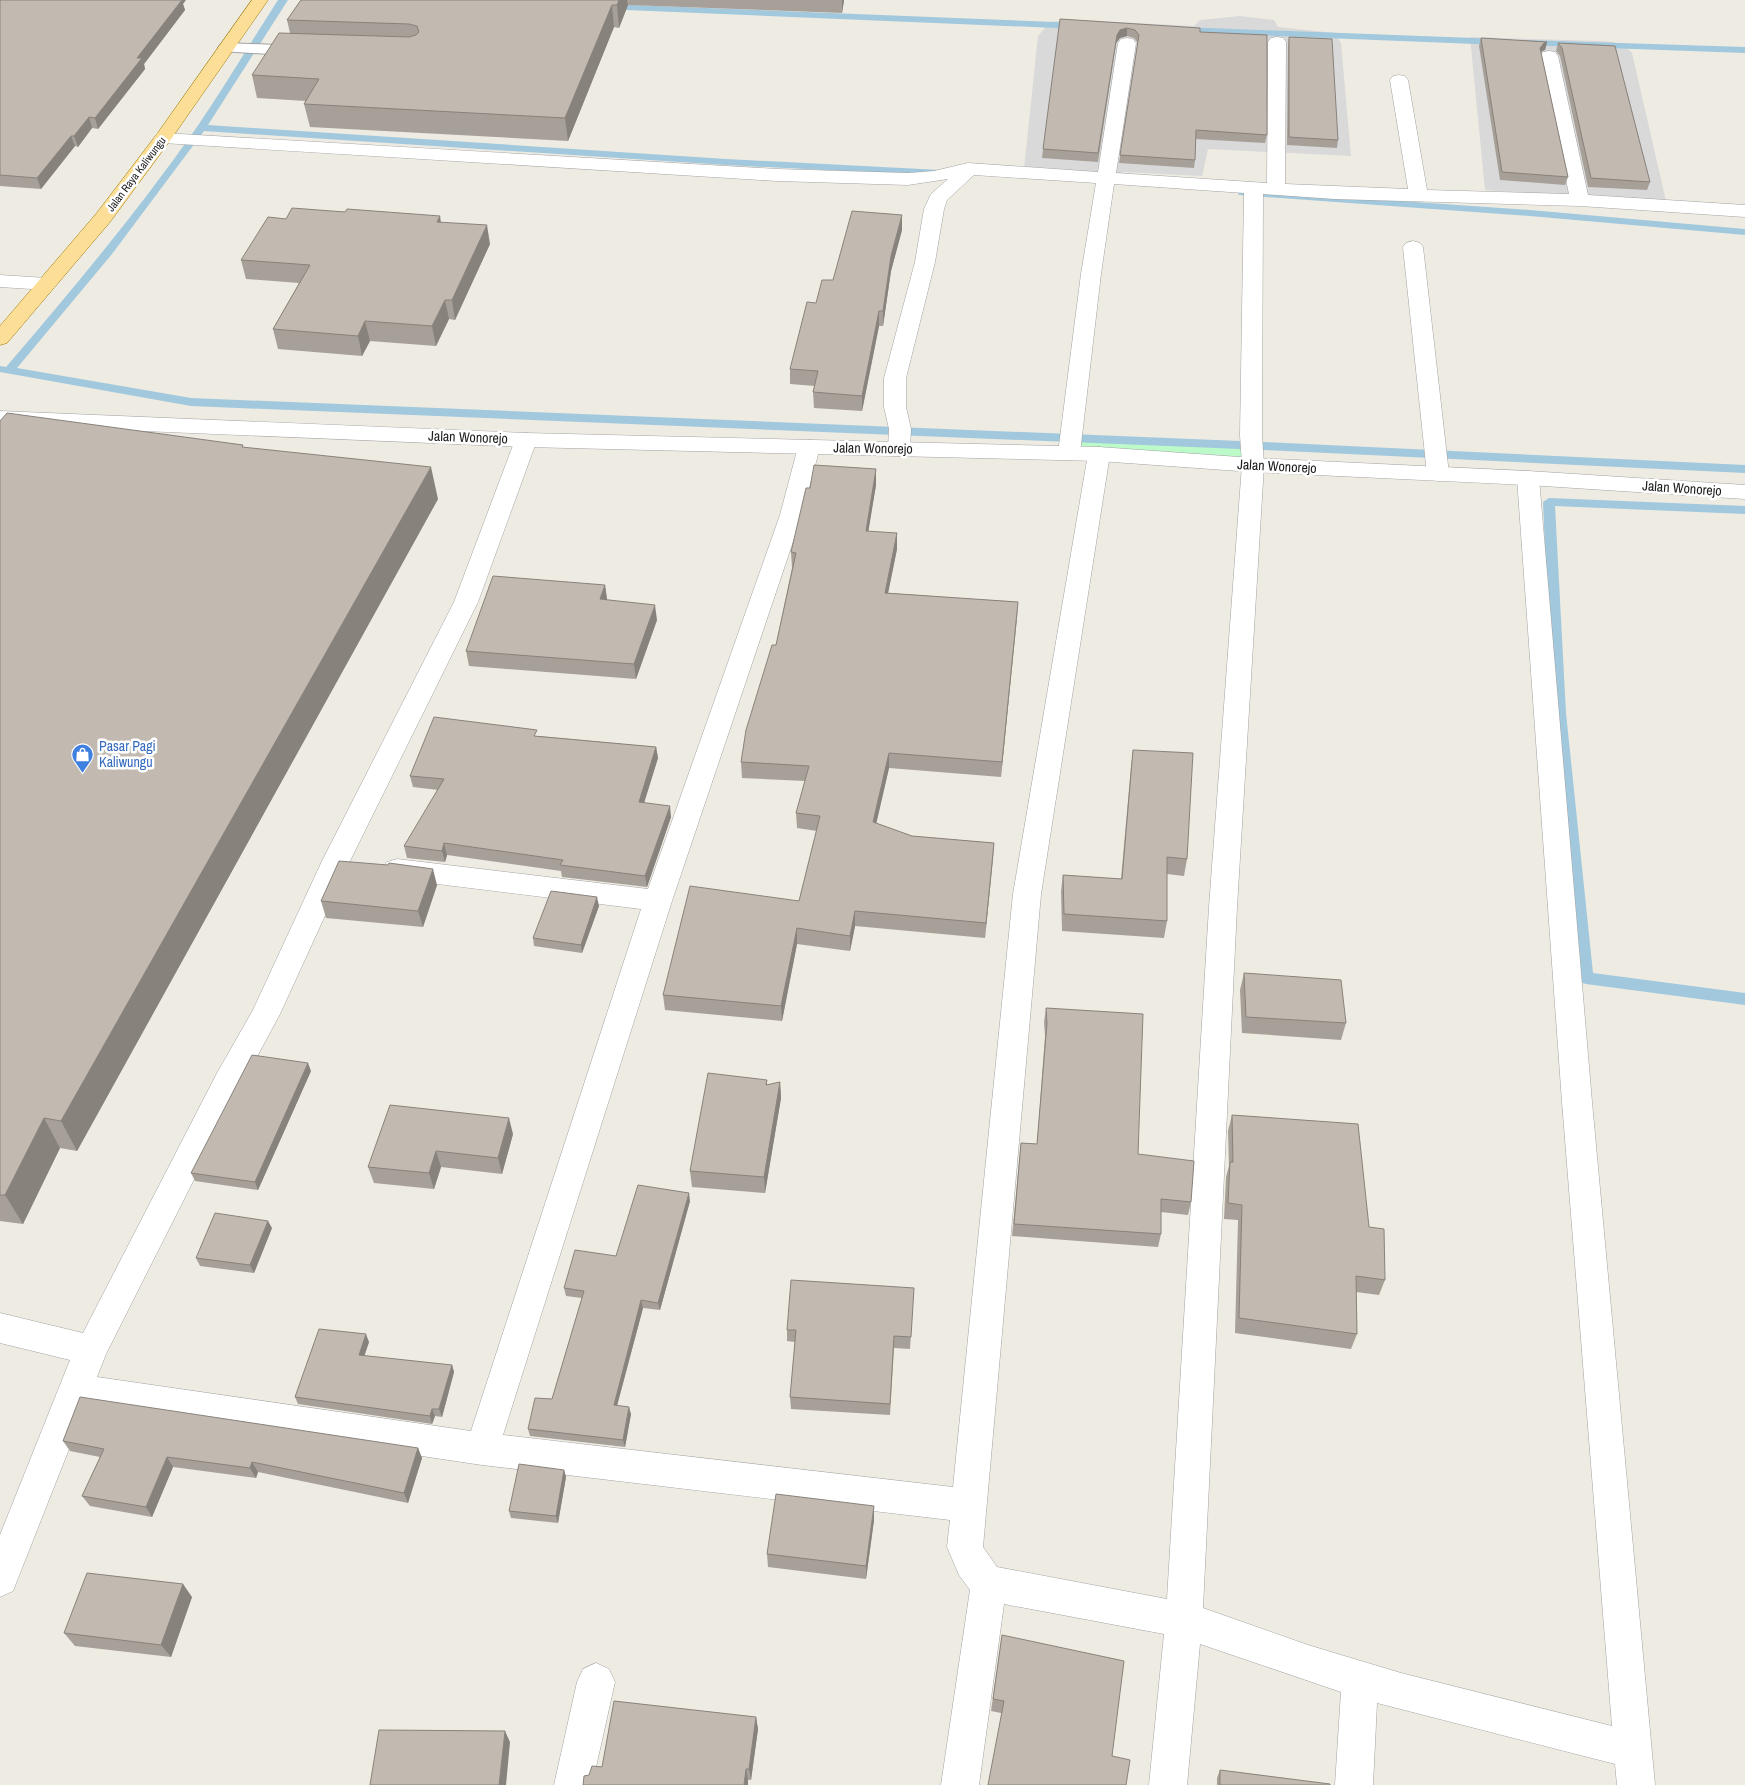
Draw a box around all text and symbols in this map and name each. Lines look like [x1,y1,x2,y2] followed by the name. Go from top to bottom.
[103,134,169,214] street label: Jalan Raya Kaliwungu
[428,427,508,447] street label: Jalan Wonorejo
[833,438,913,458] street label: Jalan Wonorejo
[1237,455,1317,477] street label: Jalan Wonorejo
[1642,476,1722,500] street label: Jalan Wonorejo
[99,737,156,771] place label: Pasar Pagi Kaliwungu
[71,742,95,773] shop icon: Pasar Pagi Kaliwungu

